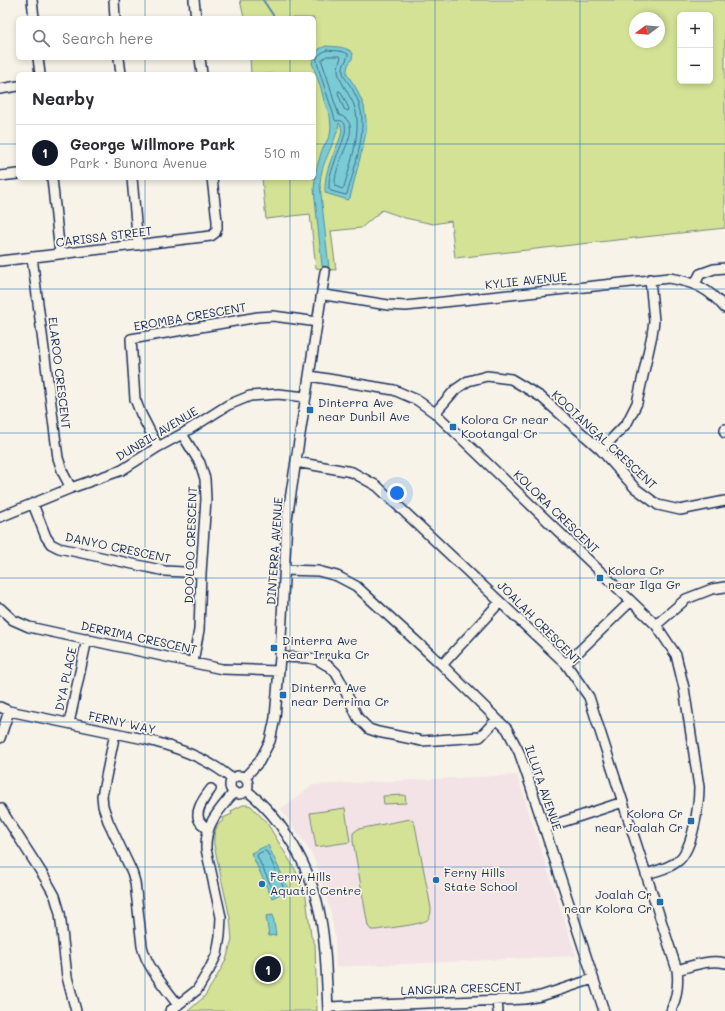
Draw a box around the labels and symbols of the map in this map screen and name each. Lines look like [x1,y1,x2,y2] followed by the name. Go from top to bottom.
[629,12,665,48] north arrow
[55,222,153,250] street label: CARISSA STREET
[484,268,568,292] street label: KYLIE AVENUE
[132,298,248,334] street label: EROMBA CRESCENT
[45,316,75,430] street label: ELAROO CRESCENT
[549,386,661,493] street label: KOOTANGAL CRESCENT
[318,394,410,424] place label: Dinterra Ave near Dunbil Ave
[113,402,200,464] street label: DUNBIL AVENUE
[305,405,315,415] marker: Dinterra Ave near Dunbil Ave
[461,411,549,441] place label: Kolora Cr near Kootangal Cr
[448,422,458,432] marker: Kolora Cr near Kootangal Cr
[510,466,603,557] street label: KOLORA CRESCENT
[387,483,407,503] your location
[180,486,200,604] street label: DOOLOO CRESCENT
[262,496,286,605] street label: DINTERRA AVENUE
[64,528,173,566] street label: DANYO CRESCENT
[608,562,681,592] place label: Kolora Cr near Ilga Gr
[595,573,605,583] marker: Kolora Cr near Ilga Gr
[494,577,585,668] street label: JOALAH CRESCENT
[80,617,199,657] street label: DERRIMA CRESCENT
[282,632,370,662] place label: Dinterra Ave near Irruka Cr
[269,643,279,653] marker: Dinterra Ave near Irruka Cr
[50,645,80,712] street label: DYA PLACE
[291,679,389,709] place label: Dinterra Ave near Derrima Cr
[278,690,288,700] marker: Dinterra Ave near Derrima Cr
[87,707,158,737] street label: FERNY WAY
[522,743,566,833] street label: ILLUTA AVENUE
[595,805,683,835] place label: Kolora Cr near Joalah Cr
[686,816,696,826] marker: Kolora Cr near Joalah Cr
[444,864,518,894] place label: Ferny Hills State School
[270,868,361,898] place label: Ferny Hills Aquatic Centre
[431,875,441,885] marker: Ferny Hills State School
[257,879,267,889] marker: Ferny Hills Aquatic Centre
[564,886,652,916] place label: Joalah Cr near Kolora Cr
[655,897,665,907] marker: Joalah Cr near Kolora Cr
[255,954,281,984] pin: 1
[400,978,522,998] street label: LANGURA CRESCENT

